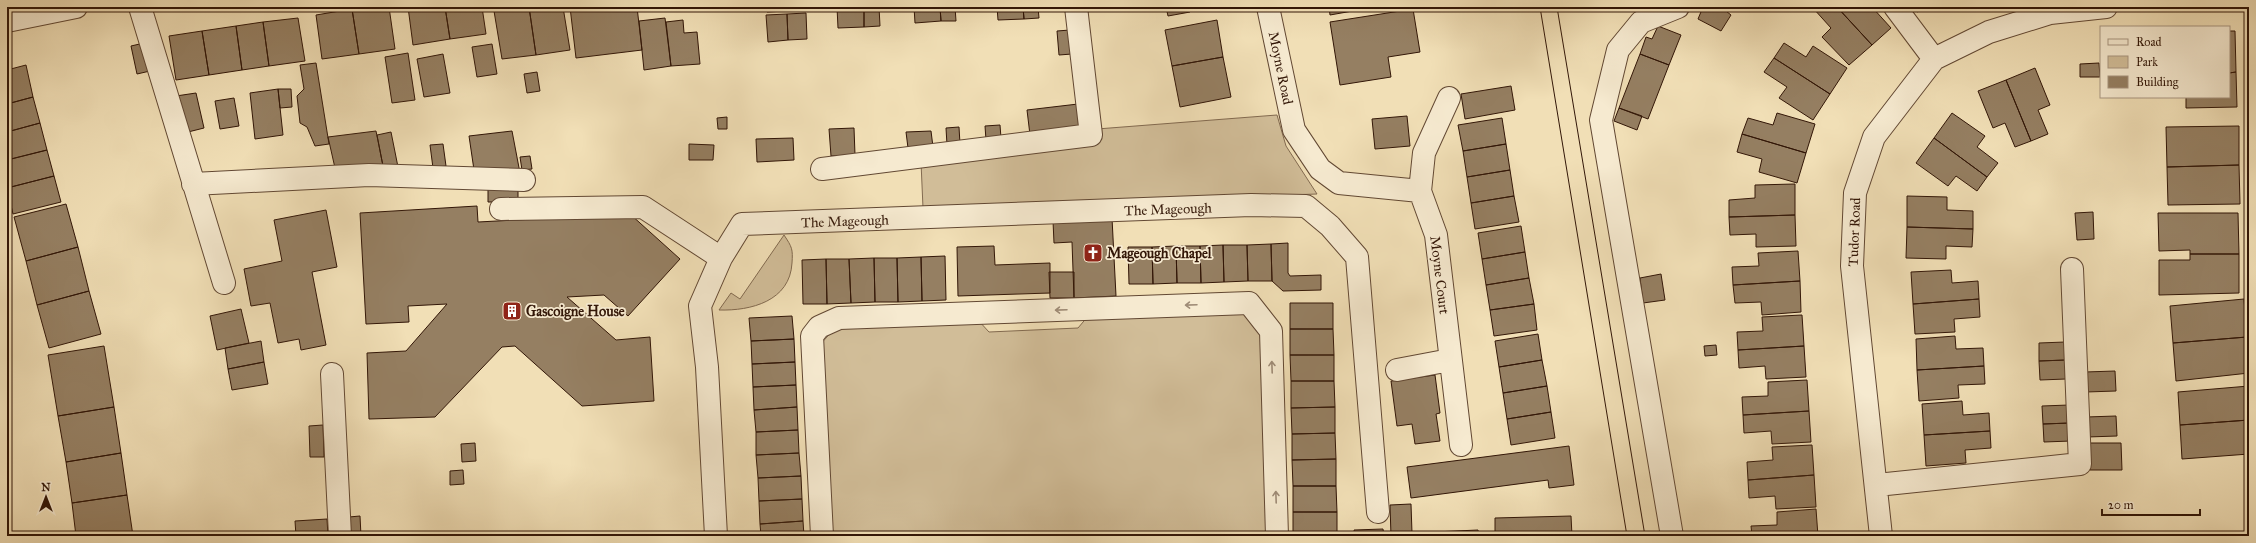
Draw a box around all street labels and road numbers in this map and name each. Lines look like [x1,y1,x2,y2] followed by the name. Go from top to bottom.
[1264,30,1297,106] street label: Moyne Road
[1845,197,1864,267] street label: Tudor Road
[1124,199,1212,220] street label: The Mageough
[801,211,889,232] street label: The Mageough
[1426,235,1453,315] street label: Moyne Court

